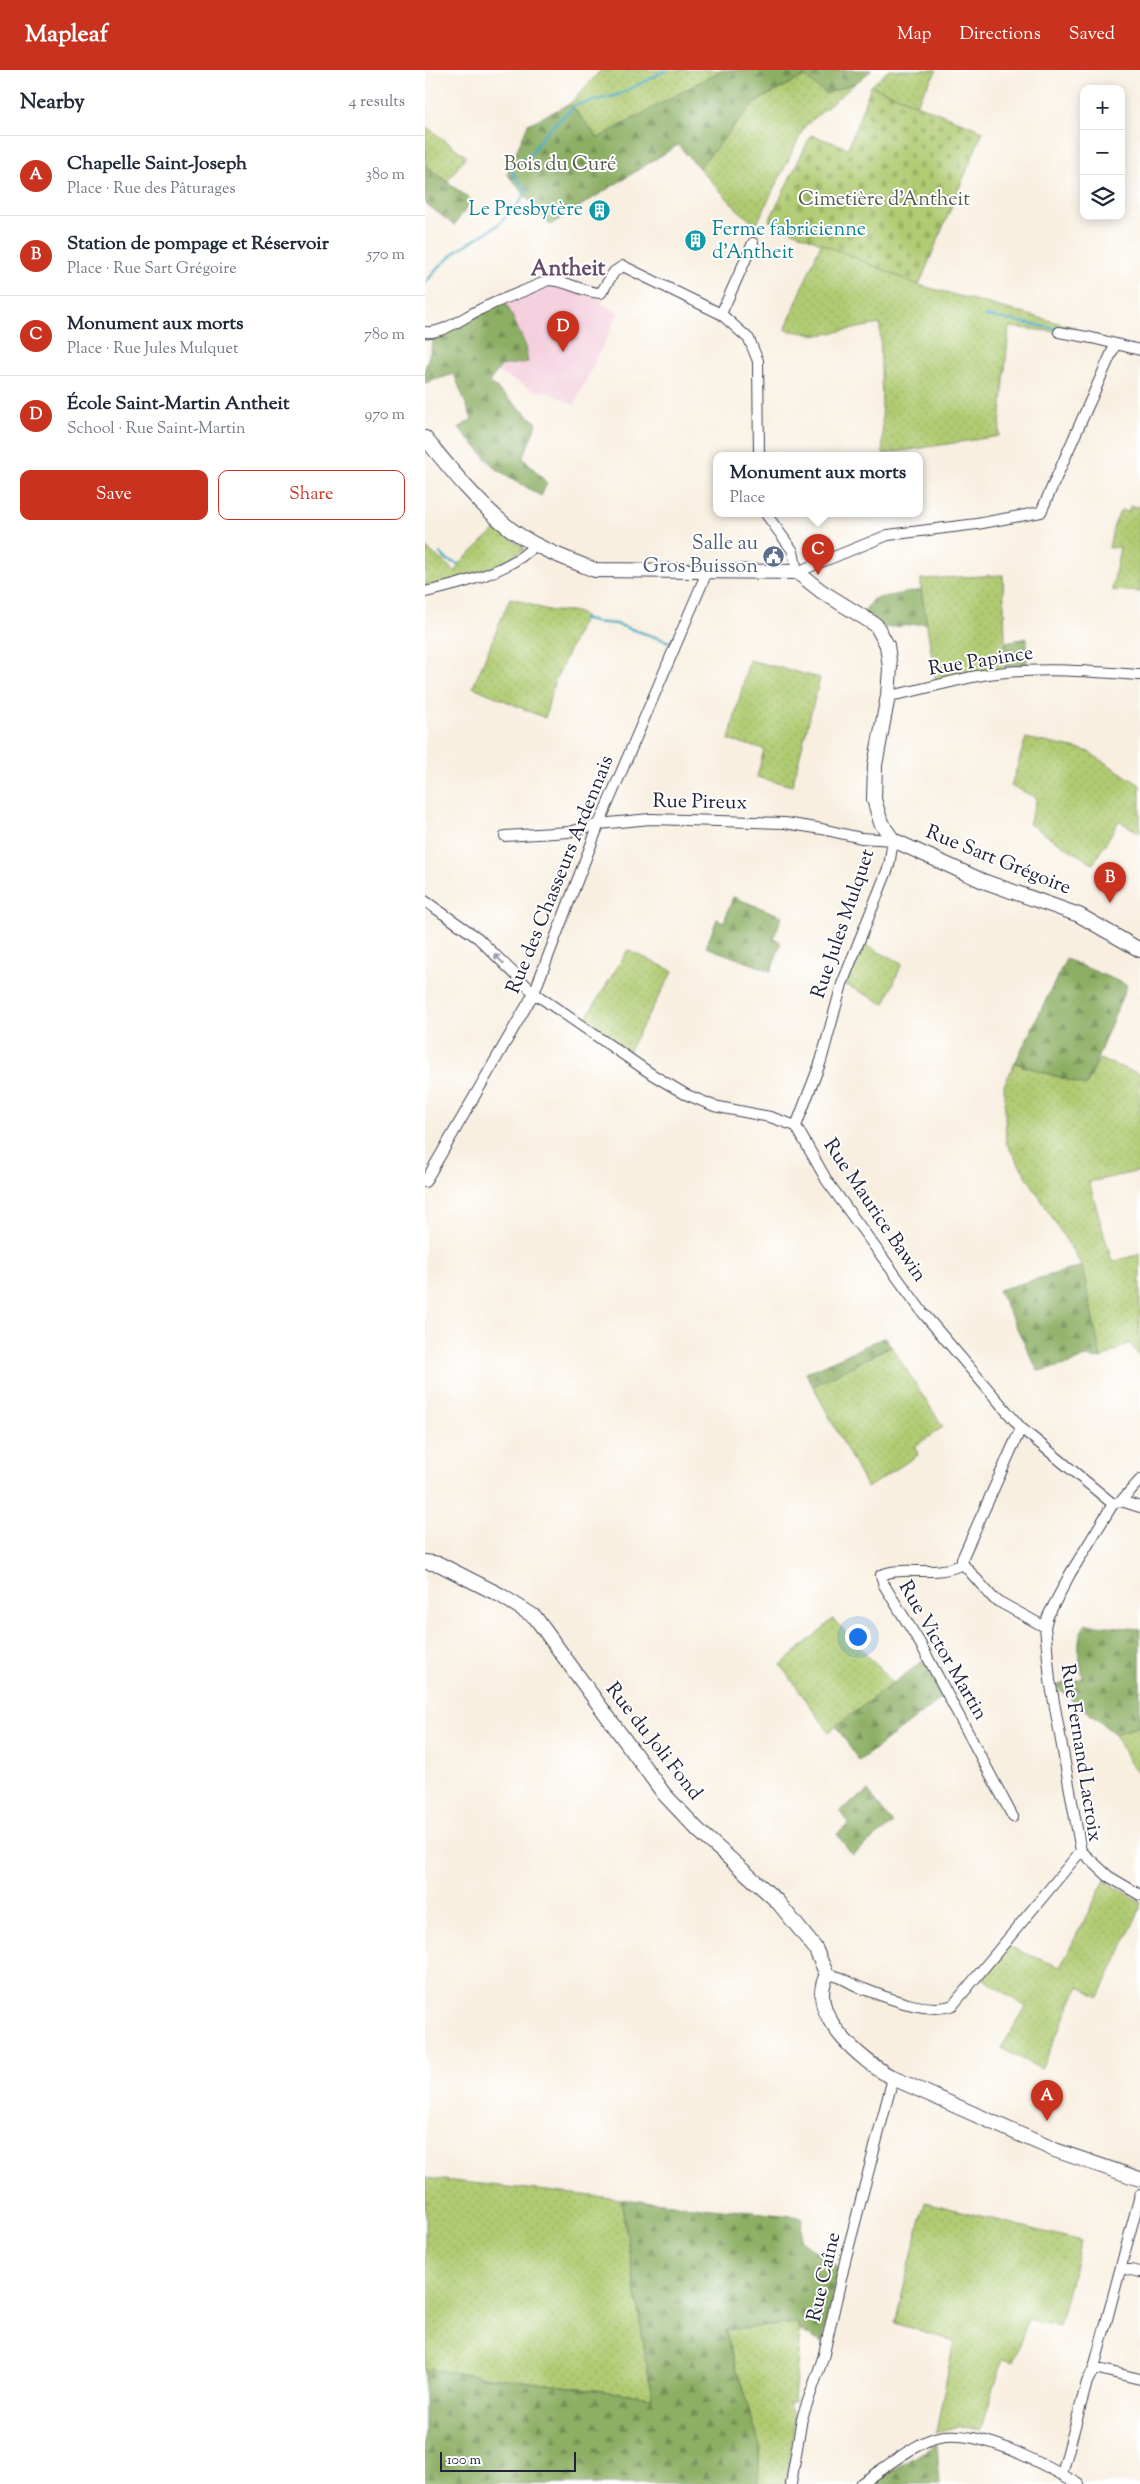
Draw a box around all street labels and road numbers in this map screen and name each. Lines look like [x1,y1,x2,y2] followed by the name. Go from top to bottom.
[927,639,1035,685] street label: Rue Papince
[500,751,622,999] street label: Rue des Chasseurs Ardennais
[652,788,748,818] street label: Rue Pireux
[921,819,1075,903] street label: Rue Sart Grégoire
[805,845,883,1003] street label: Rue Jules Mulquet
[815,1133,933,1289] street label: Rue Maurice Bawin
[890,1576,994,1726] street label: Rue Victor Martin
[1052,1662,1108,1844] street label: Rue Fernand Lacroix
[598,1677,708,1807] street label: Rue du Joli Fond
[801,2230,849,2324] street label: Rue Caîne

